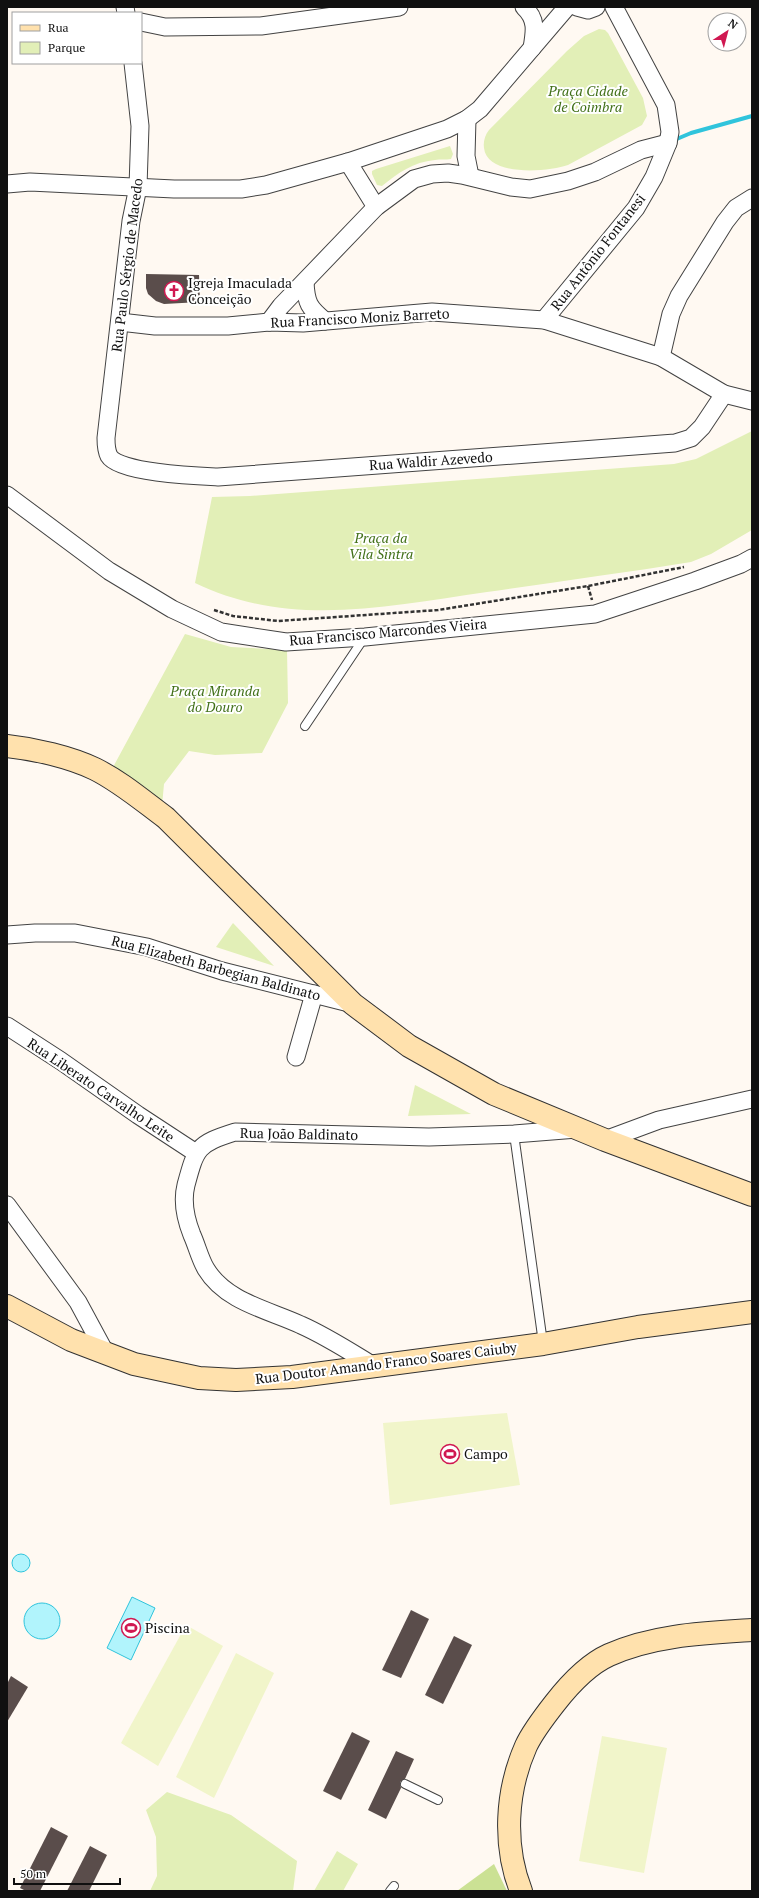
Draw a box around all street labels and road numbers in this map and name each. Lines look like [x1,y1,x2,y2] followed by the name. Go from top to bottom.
[106,177,147,353] street label: Rua Paulo Sérgio de Macedo
[546,189,649,314] street label: Rua Antônio Fontanesi
[270,303,450,332] street label: Rua Francisco Moniz Barreto
[369,447,494,474] street label: Rua Waldir Azevedo
[288,613,488,650] street label: Rua Francisco Marcondes Vieira
[110,930,323,1005] street label: Rua Elizabeth Barbegian Baldinato
[24,1033,178,1146] street label: Rua Liberato Carvalho Leite
[240,1123,359,1144] street label: Rua João Baldinato
[254,1337,519,1388] street label: Rua Doutor Amando Franco Soares Caiuby

